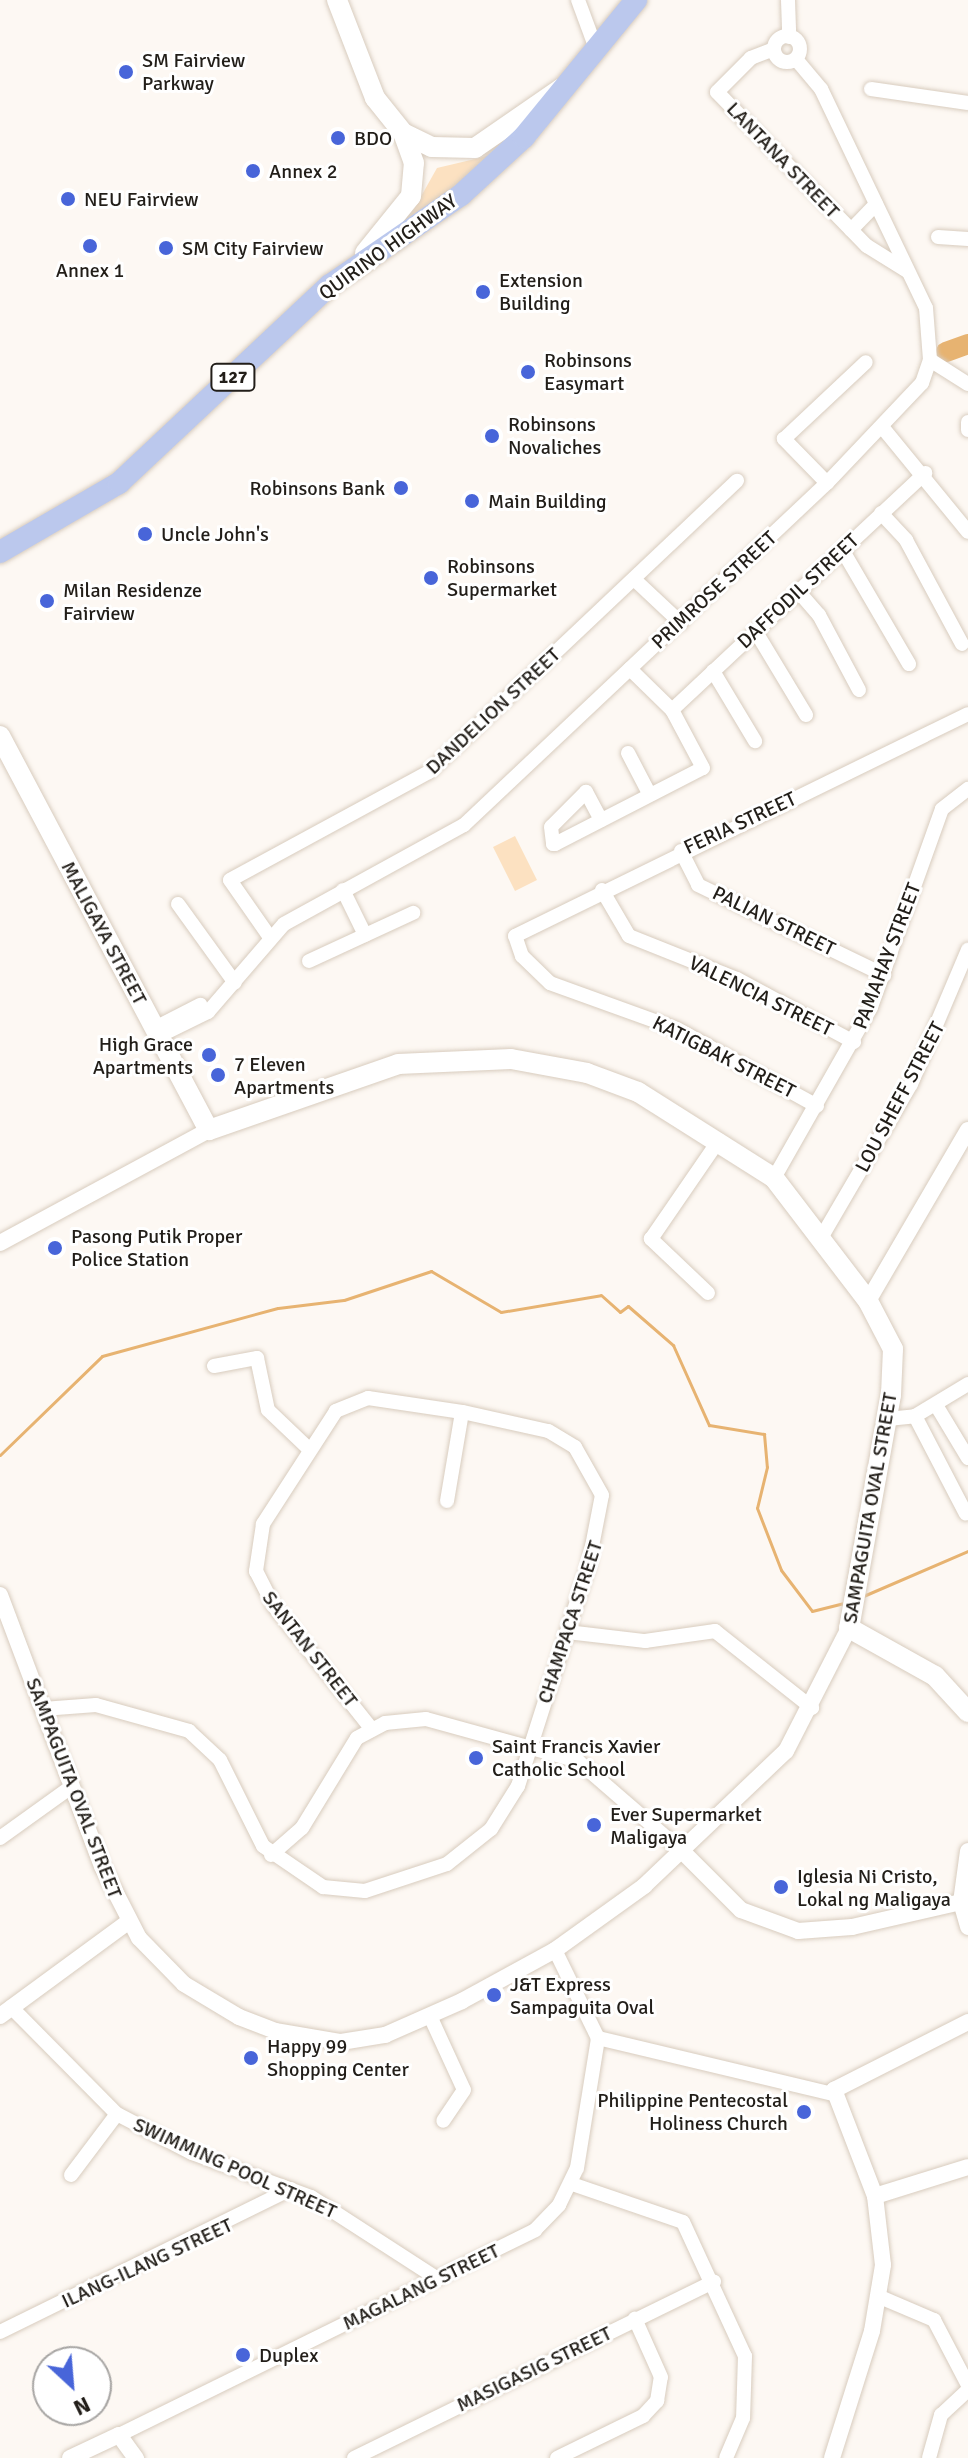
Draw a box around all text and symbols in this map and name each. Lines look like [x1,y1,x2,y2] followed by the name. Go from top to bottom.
[142,48,245,95] place label: SM Fairview Parkway
[117,63,135,81] marker: SM Fairview Parkway
[722,97,844,223] street label: LANTANA STREET
[354,126,392,150] place label: BDO
[329,129,347,147] marker: BDO
[269,159,337,183] place label: Annex 2
[244,162,262,180] marker: Annex 2
[84,187,198,211] place label: NEU Fairview
[314,189,462,305] street label: QUIRINO HIGHWAY
[59,190,77,208] marker: NEU Fairview
[182,236,323,260] place label: SM City Fairview
[81,237,99,255] marker: Annex 1
[157,239,175,257] marker: SM City Fairview
[56,258,124,282] place label: Annex 1
[499,268,583,315] place label: Extension Building
[474,283,492,301] marker: Extension Building
[544,348,632,395] place label: Robinsons Easymart
[209,363,257,391] road number: 127
[519,363,537,381] marker: Robinsons Easymart
[508,412,601,459] place label: Robinsons Novaliches
[483,427,501,445] marker: Robinsons Novaliches
[250,476,385,500] place label: Robinsons Bank
[392,479,410,497] marker: Robinsons Bank
[488,489,607,513] place label: Main Building
[463,492,481,510] marker: Main Building
[161,522,269,546] place label: Uncle John's
[136,525,154,543] marker: Uncle John's
[647,526,781,654] street label: PRIMROSE STREET
[732,529,864,653] street label: DAFFODIL STREET
[447,554,557,601] place label: Robinsons Supermarket
[422,569,440,587] marker: Robinsons Supermarket
[63,578,202,625] place label: Milan Residenze Fairview
[38,592,56,610] marker: Milan Residenze Fairview
[421,643,565,779] street label: DANDELION STREET
[680,787,800,859] street label: FERIA STREET
[56,857,152,1009] street label: MALIGAYA STREET
[848,879,926,1033] street label: PAMAHAY STREET
[709,881,839,961] street label: PALIAN STREET
[685,951,837,1041] street label: VALENCIA STREET
[649,1011,799,1103] street label: KATIGBAK STREET
[850,1018,950,1176] street label: LOU SHEFF STREET
[93,1032,193,1079] place label: High Grace Apartments
[200,1046,218,1064] marker: High Grace Apartments
[234,1052,334,1099] place label: 7 Eleven Apartments
[209,1066,227,1084] marker: 7 Eleven Apartments
[71,1224,242,1271] place label: Pasong Putik Proper Police Station
[46,1239,64,1257] marker: Pasong Putik Proper Police Station
[838,1391,902,1625] street label: SAMPAGUITA OVAL STREET
[532,1538,608,1706] street label: CHAMPACA STREET
[257,1586,363,1712] street label: SANTAN STREET
[21,1674,127,1902] street label: SAMPAGUITA OVAL STREET
[492,1734,660,1781] place label: Saint Francis Xavier Catholic School
[467,1749,485,1767] marker: Saint Francis Xavier Catholic School
[610,1802,762,1849] place label: Ever Supermarket Maligaya
[585,1816,603,1834] marker: Ever Supermarket Maligaya
[797,1864,951,1911] place label: Iglesia Ni Cristo, Lokal ng Maligaya
[772,1878,790,1896] marker: Iglesia Ni Cristo, Lokal ng Maligaya
[510,1972,654,2019] place label: J&T Express Sampaguita Oval
[485,1986,503,2004] marker: J&T Express Sampaguita Oval
[267,2034,409,2081] place label: Happy 99 Shopping Center
[242,2049,260,2067] marker: Happy 99 Shopping Center
[597,2088,788,2135] place label: Philippine Pentecostal Holiness Church
[795,2103,813,2121] marker: Philippine Pentecostal Holiness Church
[130,2112,340,2224] street label: SWIMMING POOL STREET
[58,2213,236,2313] street label: ILANG-ILANG STREET
[339,2239,503,2335] street label: MAGALANG STREET
[453,2321,615,2417] street label: MASIGASIG STREET
[259,2343,318,2367] place label: Duplex
[32,2346,112,2426] north arrow
[234,2346,252,2364] marker: Duplex
[69,2391,95,2422] text: N

